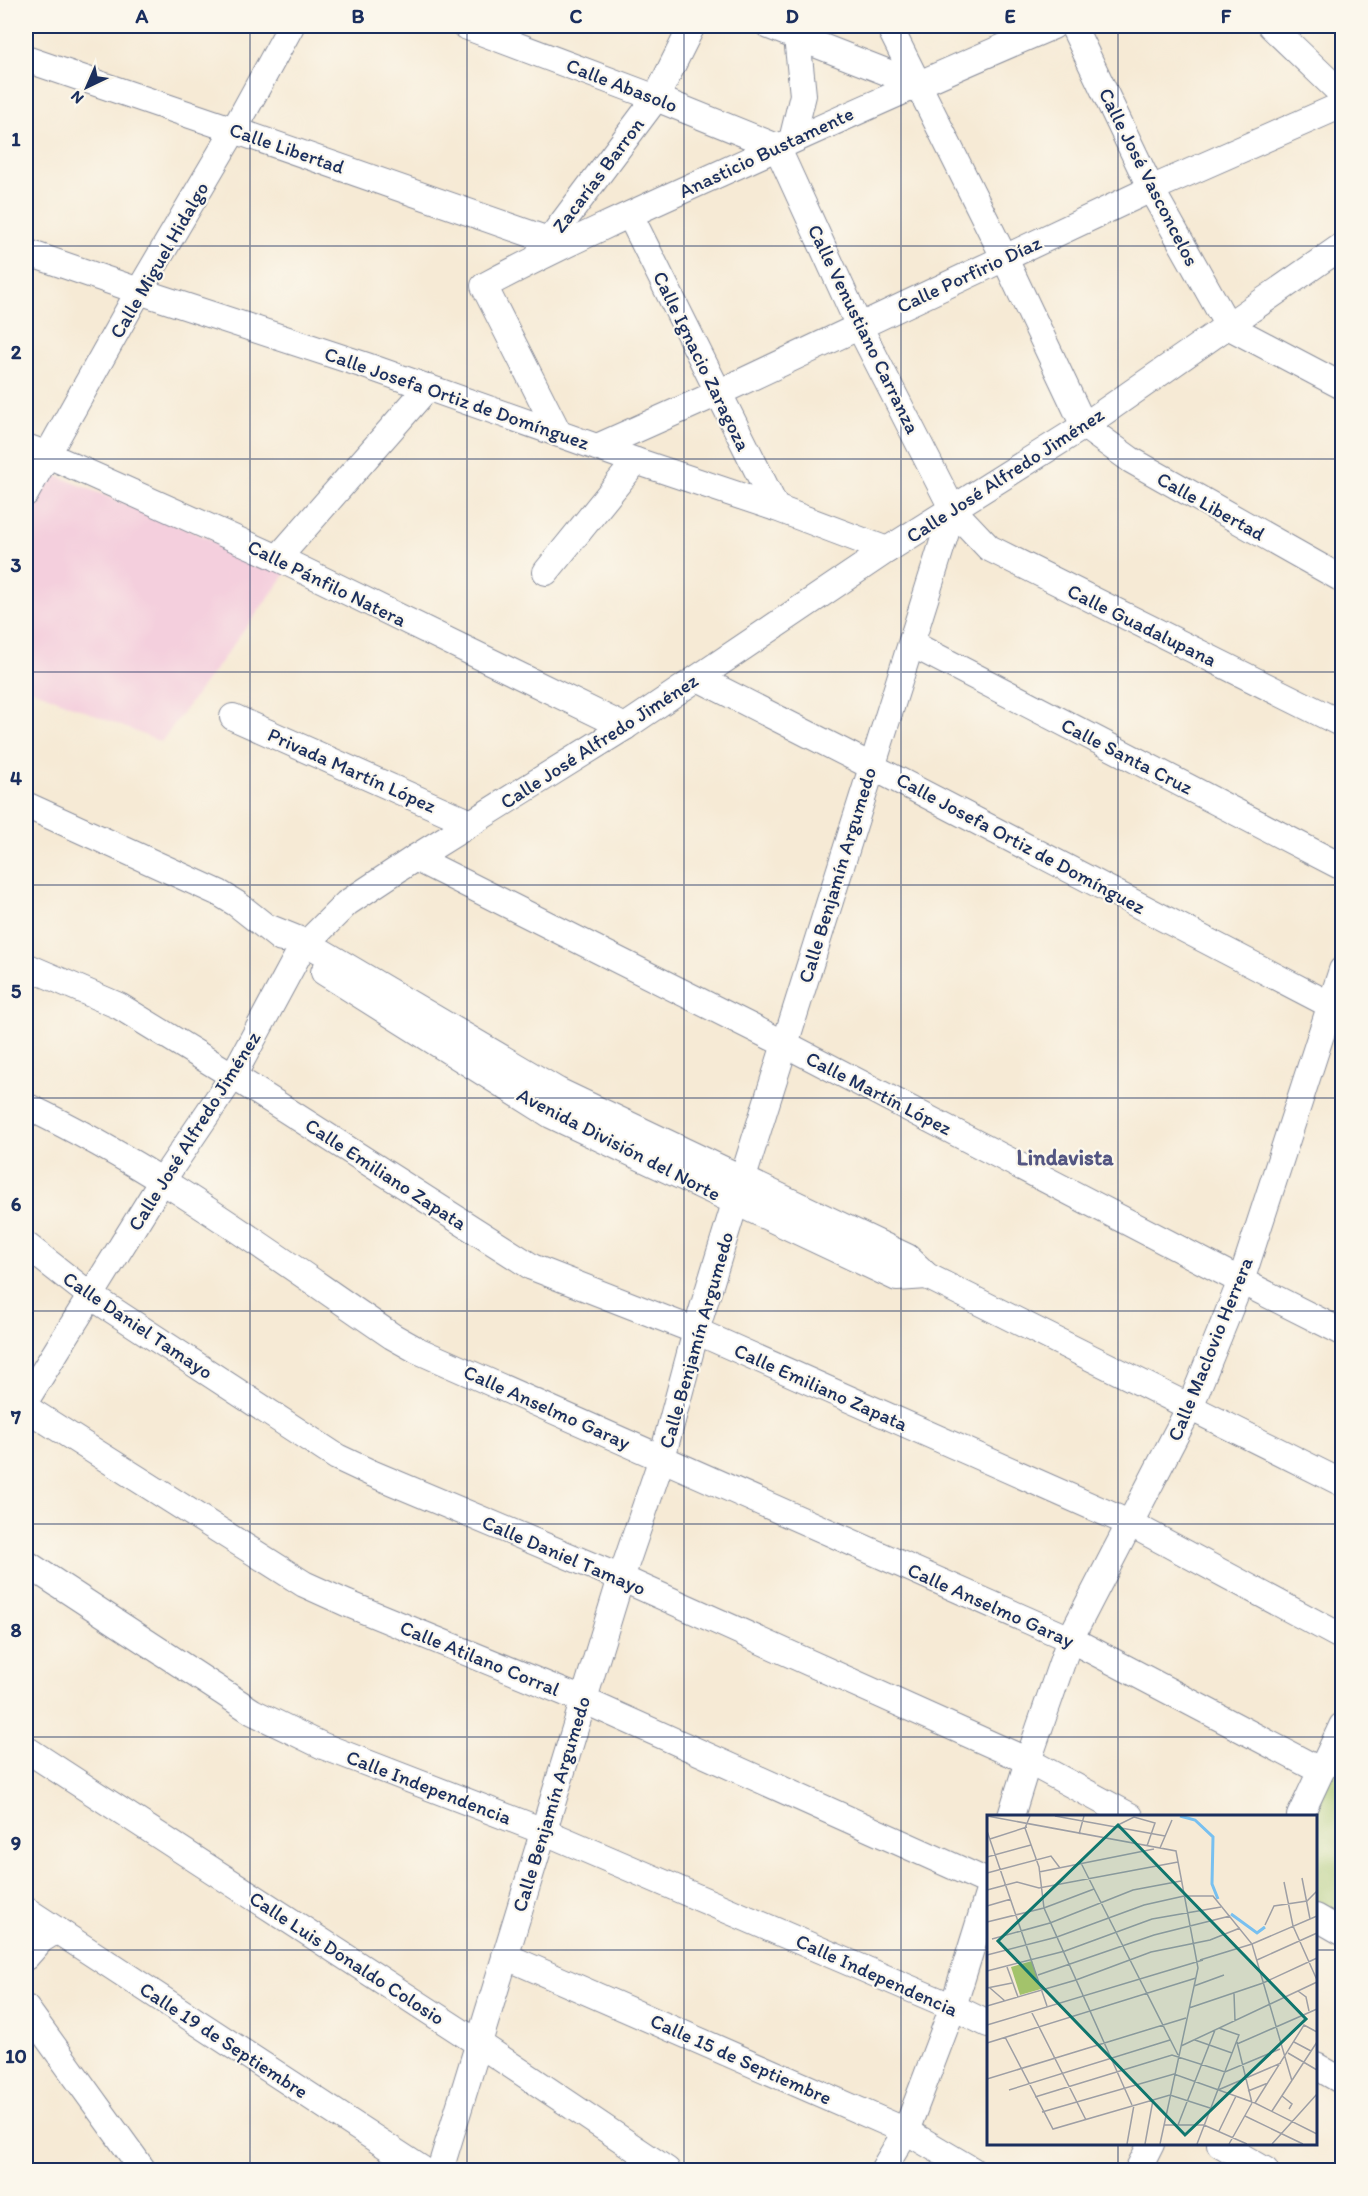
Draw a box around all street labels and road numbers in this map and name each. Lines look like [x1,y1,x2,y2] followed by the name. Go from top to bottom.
[563,53,681,117] street label: Calle Abasolo
[1094,84,1204,270] street label: Calle José Vasconcelos
[675,101,857,203] street label: Anasticio Bustamente
[547,113,649,237] street label: Zacarías Barron
[226,117,348,179] street label: Calle Libertad
[104,177,214,343] street label: Calle Miguel Hidalgo
[803,220,925,438] street label: Calle Venustiano Carranza
[893,230,1046,318] street label: Calle Porfirio Díaz
[648,267,756,455] street label: Calle Ignacio Zaragoza
[321,341,593,455] street label: Calle Josefa Ortiz de Domínguez
[902,402,1109,548] street label: Calle José Alfredo Jiménez
[1153,466,1269,546] street label: Calle Libertad
[244,534,411,632] street label: Calle Pánfilo Natera
[1064,579,1221,672] street label: Calle Guadalupana
[496,668,703,814] street label: Calle José Alfredo Jiménez
[1057,712,1198,800] street label: Calle Santa Cruz
[264,722,440,818] street label: Privada Martín López
[793,764,881,986] street label: Calle Benjamín Argumedo
[892,767,1150,919] street label: Calle Josefa Ortiz de Domínguez
[123,1026,266,1235] street label: Calle José Alfredo Jiménez
[802,1046,957,1140] street label: Calle Martín López
[513,1082,725,1206] street label: Avenida División del Norte
[301,1113,472,1235] street label: Calle Emiliano Zapata
[654,1229,738,1451] street label: Calle Benjamín Argumedo
[1162,1253,1258,1444] street label: Calle Maclovio Herrera
[59,1266,217,1384] street label: Calle Daniel Tamayo
[730,1338,912,1436] street label: Calle Emiliano Zapata
[460,1359,635,1455] street label: Calle Anselmo Garay
[479,1510,649,1600] street label: Calle Daniel Tamayo
[904,1557,1079,1653] street label: Calle Anselmo Garay
[397,1615,564,1701] street label: Calle Atilano Corral
[507,1693,595,1915] street label: Calle Benjamín Argumedo
[343,1744,515,1830] street label: Calle Independencia
[245,1886,449,2030] street label: Calle Luis Donaldo Colosio
[792,1928,962,2022] street label: Calle Independencia
[135,1977,313,2103] street label: Calle 19 de Septiembre
[647,2008,835,2110] street label: Calle 15 de Septiembre

